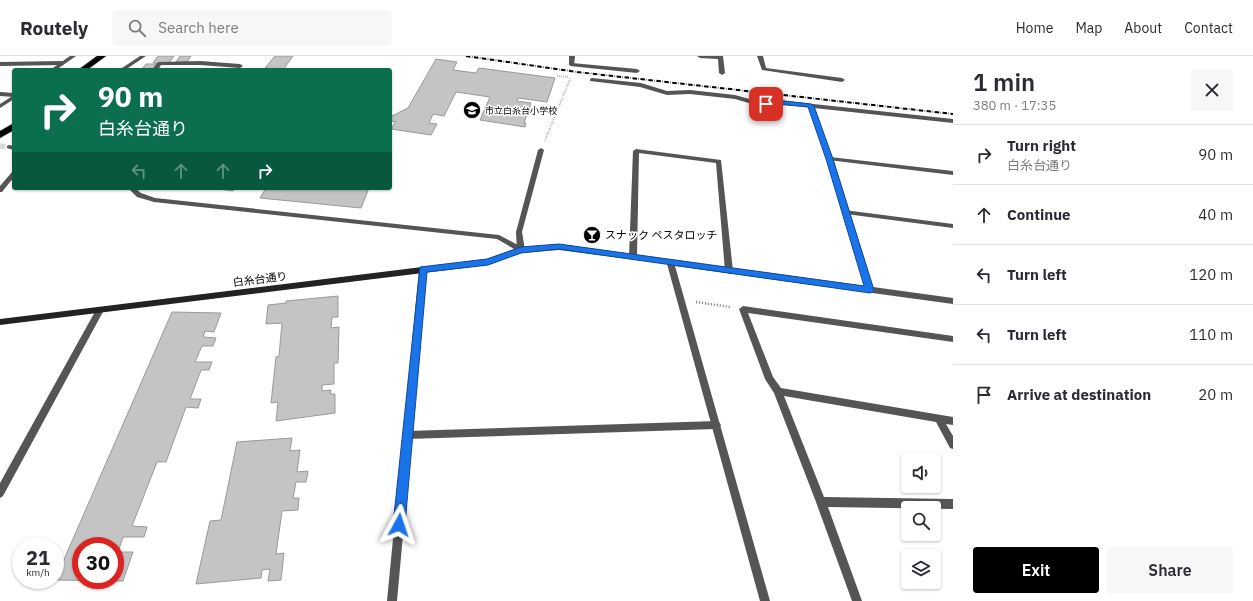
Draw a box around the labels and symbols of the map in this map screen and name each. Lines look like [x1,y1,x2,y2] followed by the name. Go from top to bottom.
[749,87,783,121] pin
[462,100,482,120] school or university icon: 市立白糸台小学校
[485,105,557,116] place label: 市立白糸台小学校
[582,225,602,245] bar icon: スナック ペスタロッチ
[605,228,718,242] place label: スナック ペスタロッチ
[232,269,288,289] street label: 白糸台通り
[378,504,420,546] position arrow
[72,537,124,589] speed limit sign: 30

